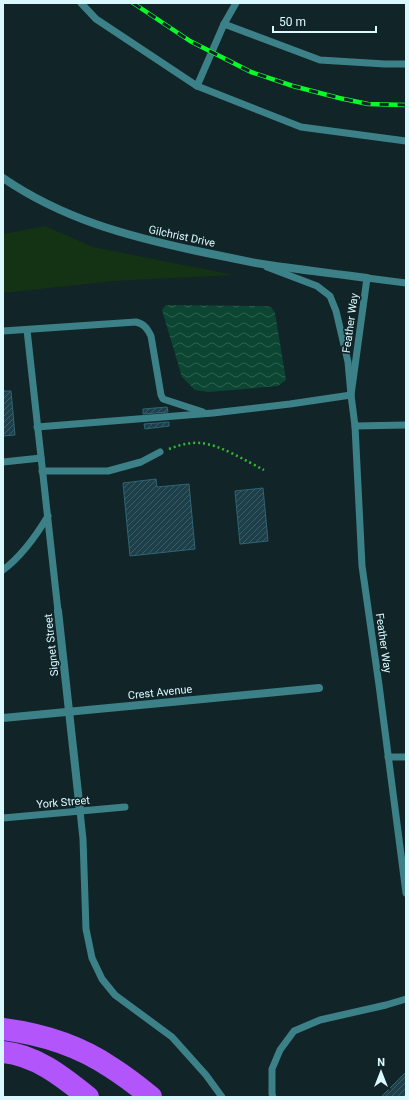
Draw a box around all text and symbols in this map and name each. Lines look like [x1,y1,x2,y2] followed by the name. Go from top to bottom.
[273,8,376,34] scale bar
[279,15,306,29] text: 50 m
[147,223,217,250] street label: Gilchrist Drive
[340,291,361,354] street label: Feather Way
[373,612,394,675] street label: Feather Way
[42,613,61,677] street label: Signet Street
[127,683,193,702] street label: Crest Avenue
[36,794,91,811] street label: York Street
[361,1052,401,1092] north arrow
[377,1056,385,1069] text: N

